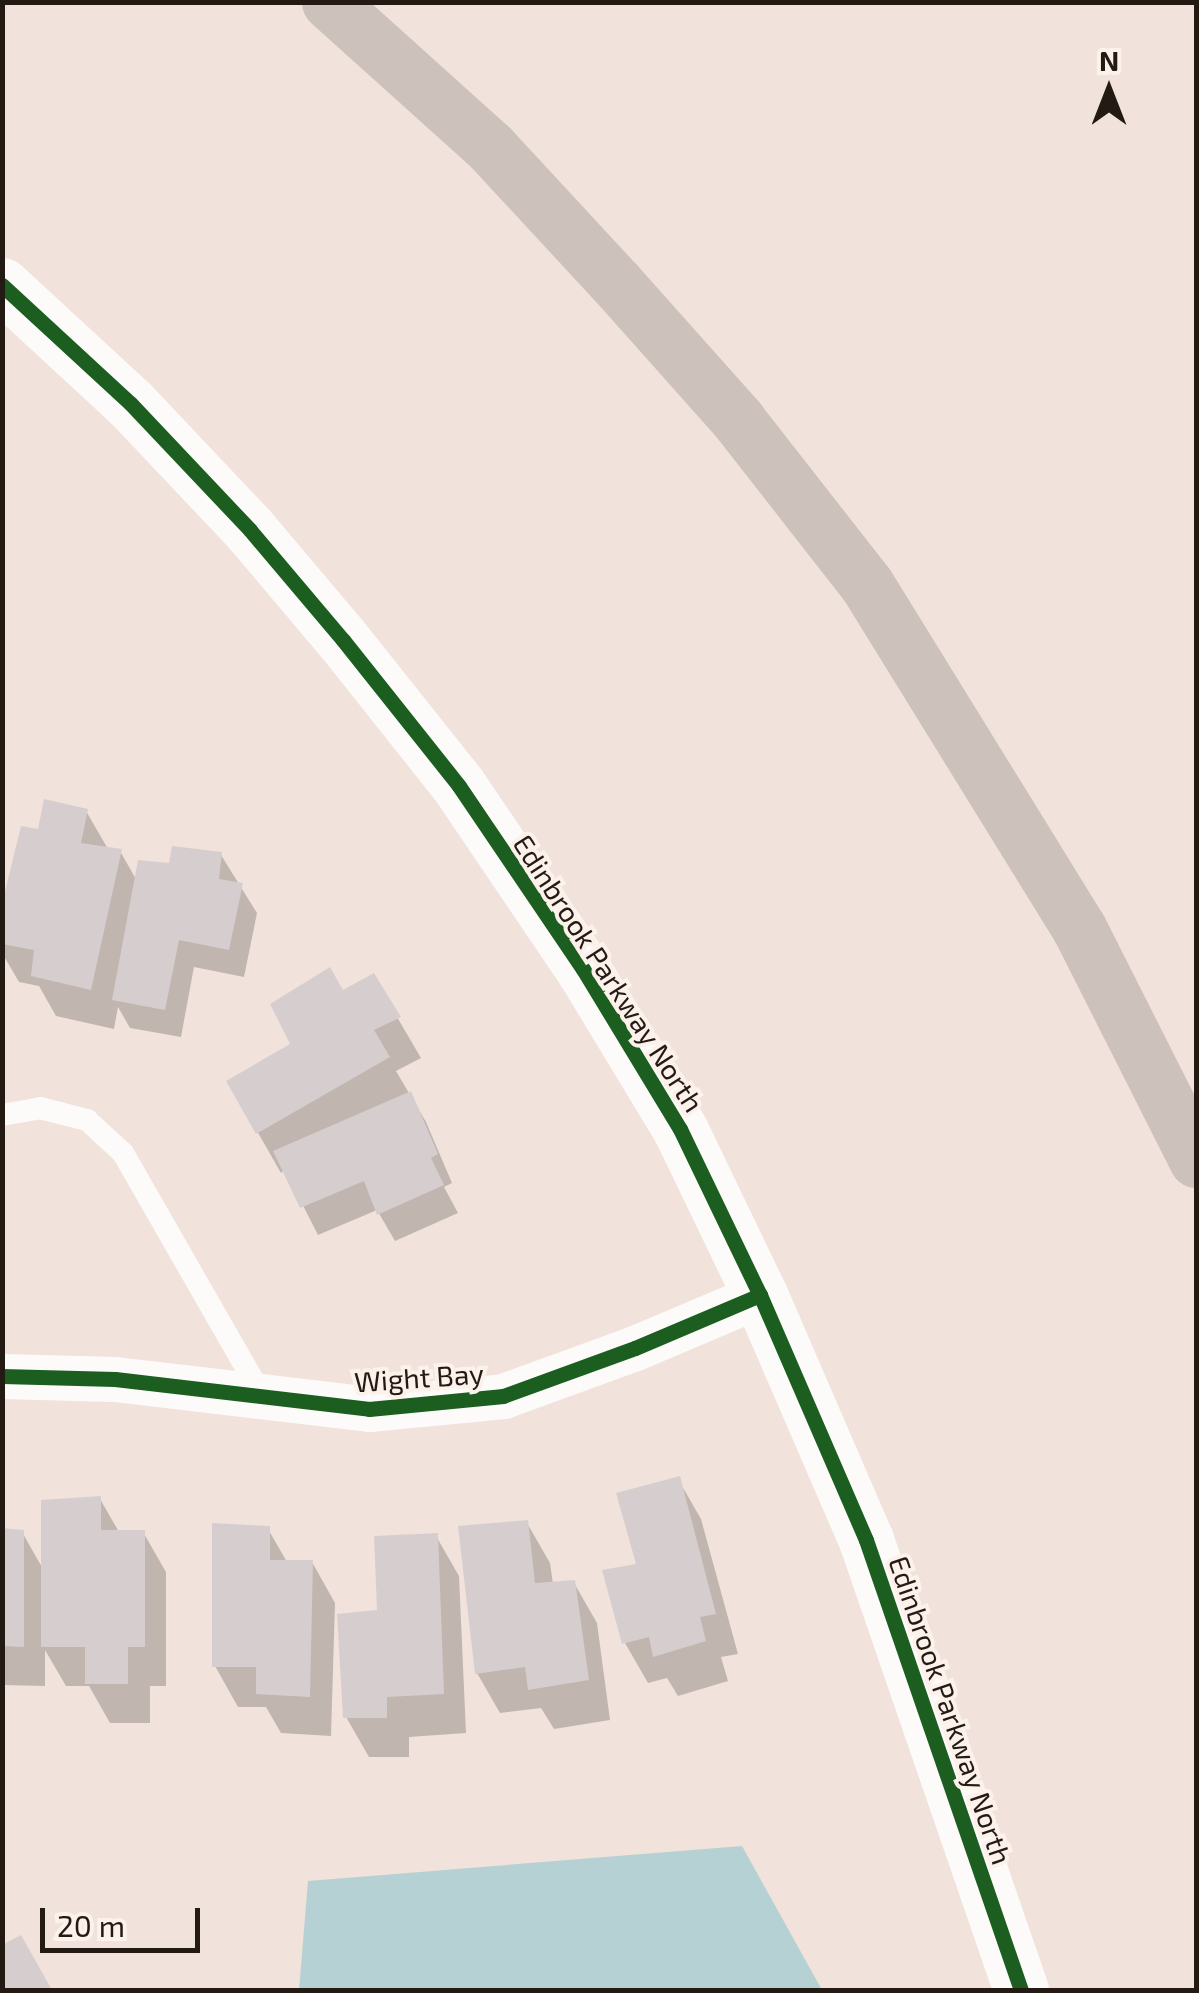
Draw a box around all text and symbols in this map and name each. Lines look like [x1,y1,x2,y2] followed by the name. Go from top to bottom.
[1059,40,1159,140] north arrow
[1099,43,1119,77] text: N
[507,828,711,1118] street label: Edinbrook Parkway North
[353,1356,485,1398] street label: Wight Bay
[882,1551,1020,1869] street label: Edinbrook Parkway North
[45,1888,205,1950] scale bar
[57,1907,125,1943] text: 20 m

